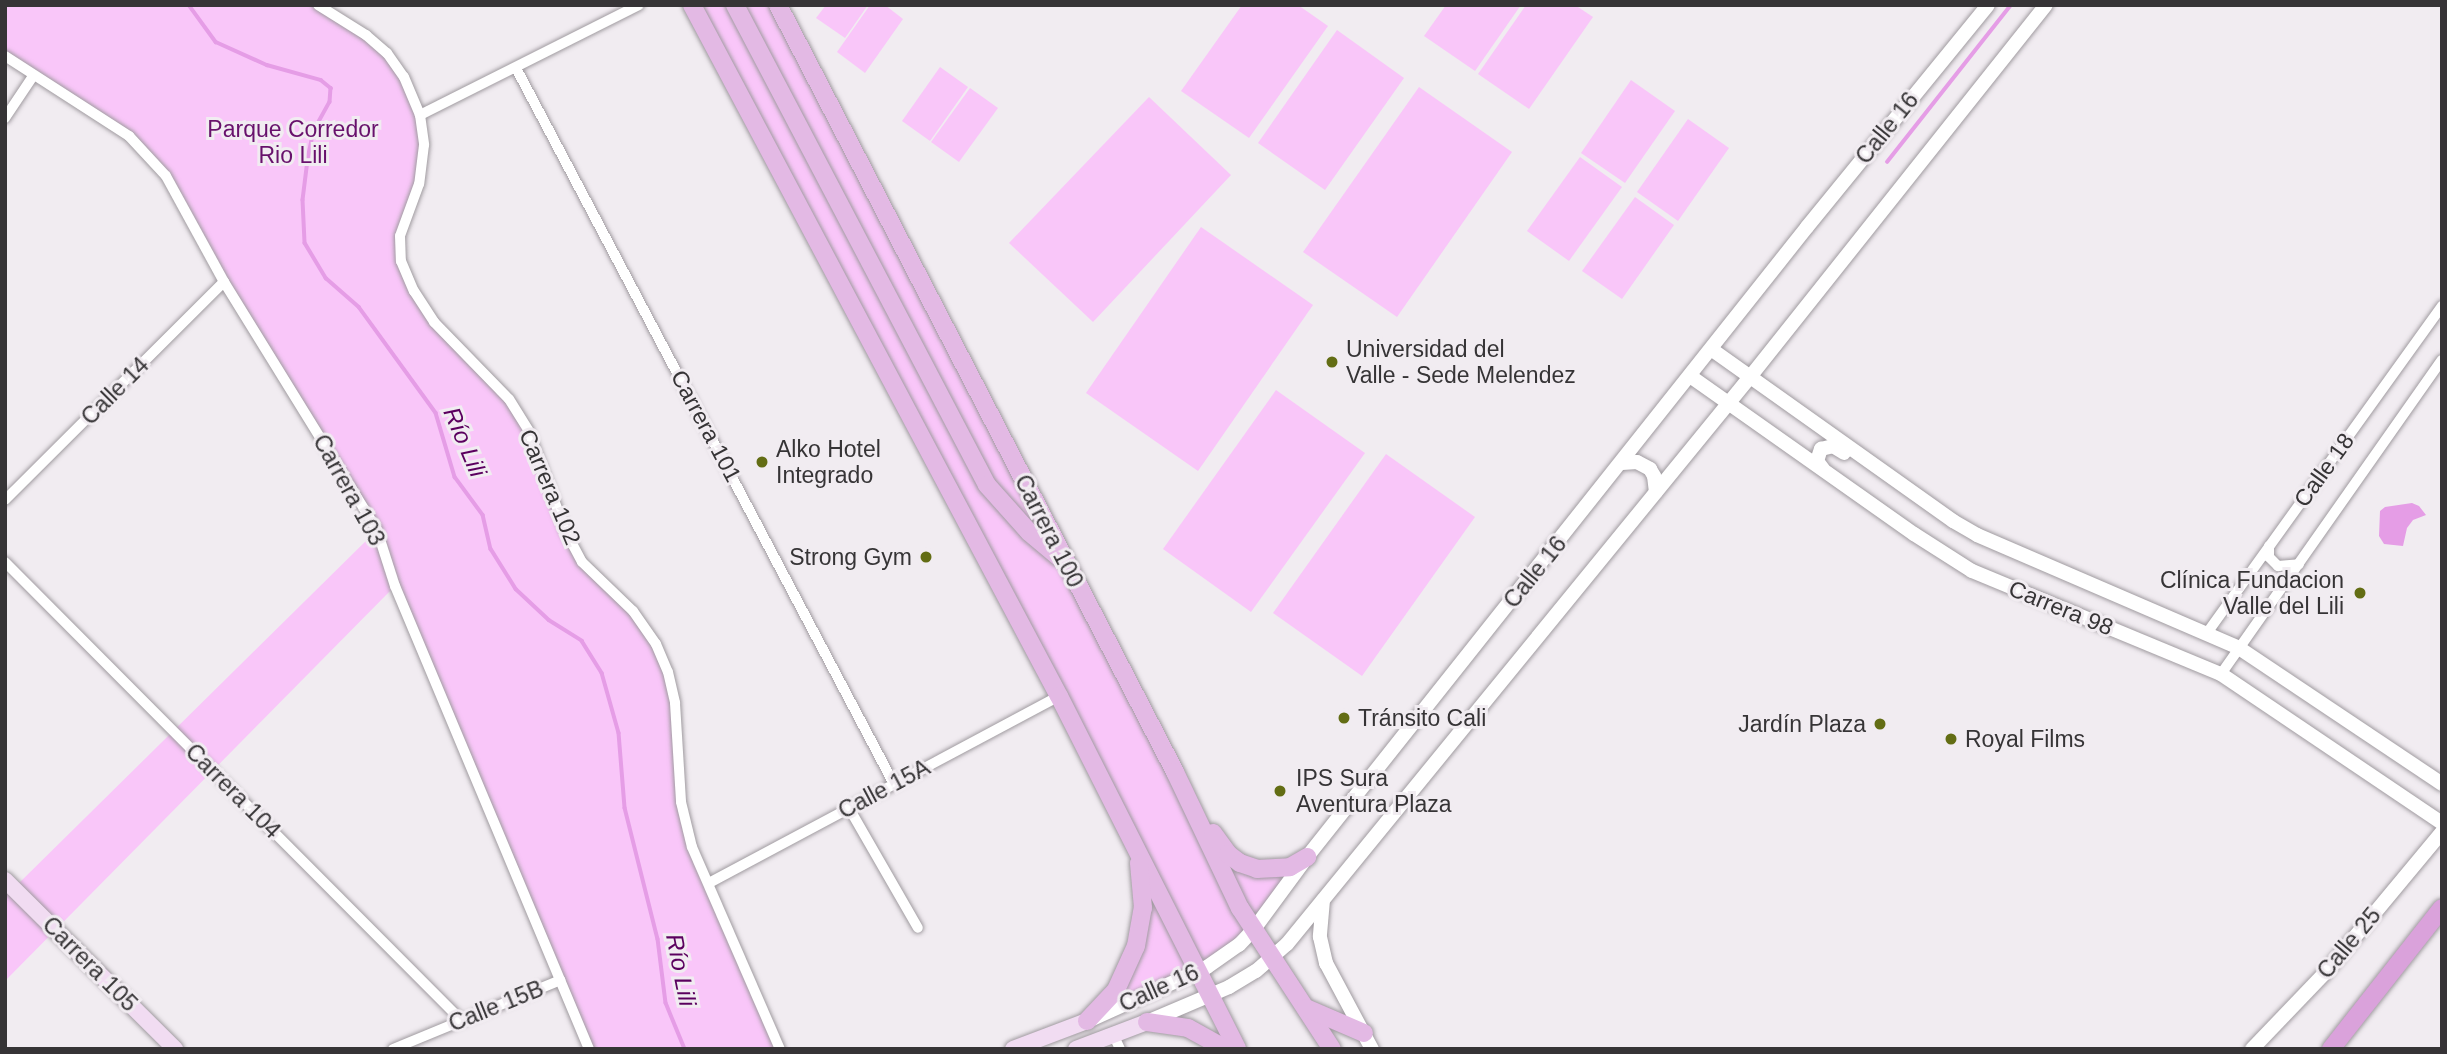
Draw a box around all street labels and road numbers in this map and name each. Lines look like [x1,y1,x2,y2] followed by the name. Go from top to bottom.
[1850,87,1924,169] street label: Calle 16
[75,351,155,431] street label: Calle 14
[665,365,747,487] street label: Carrera 101
[513,425,587,549] street label: Carrera 102
[2288,428,2360,512] street label: Calle 18
[307,430,391,550] street label: Carrera 103
[1009,470,1089,592] street label: Carrera 100
[1498,531,1572,613] street label: Calle 16
[2005,575,2117,641] street label: Carrera 98
[180,738,286,844] street label: Carrera 104
[833,753,935,825] street label: Calle 15A
[2311,902,2387,984] street label: Calle 25
[37,911,143,1017] street label: Carrera 105
[1115,958,1203,1018] street label: Calle 16
[445,975,547,1037] street label: Calle 15B

